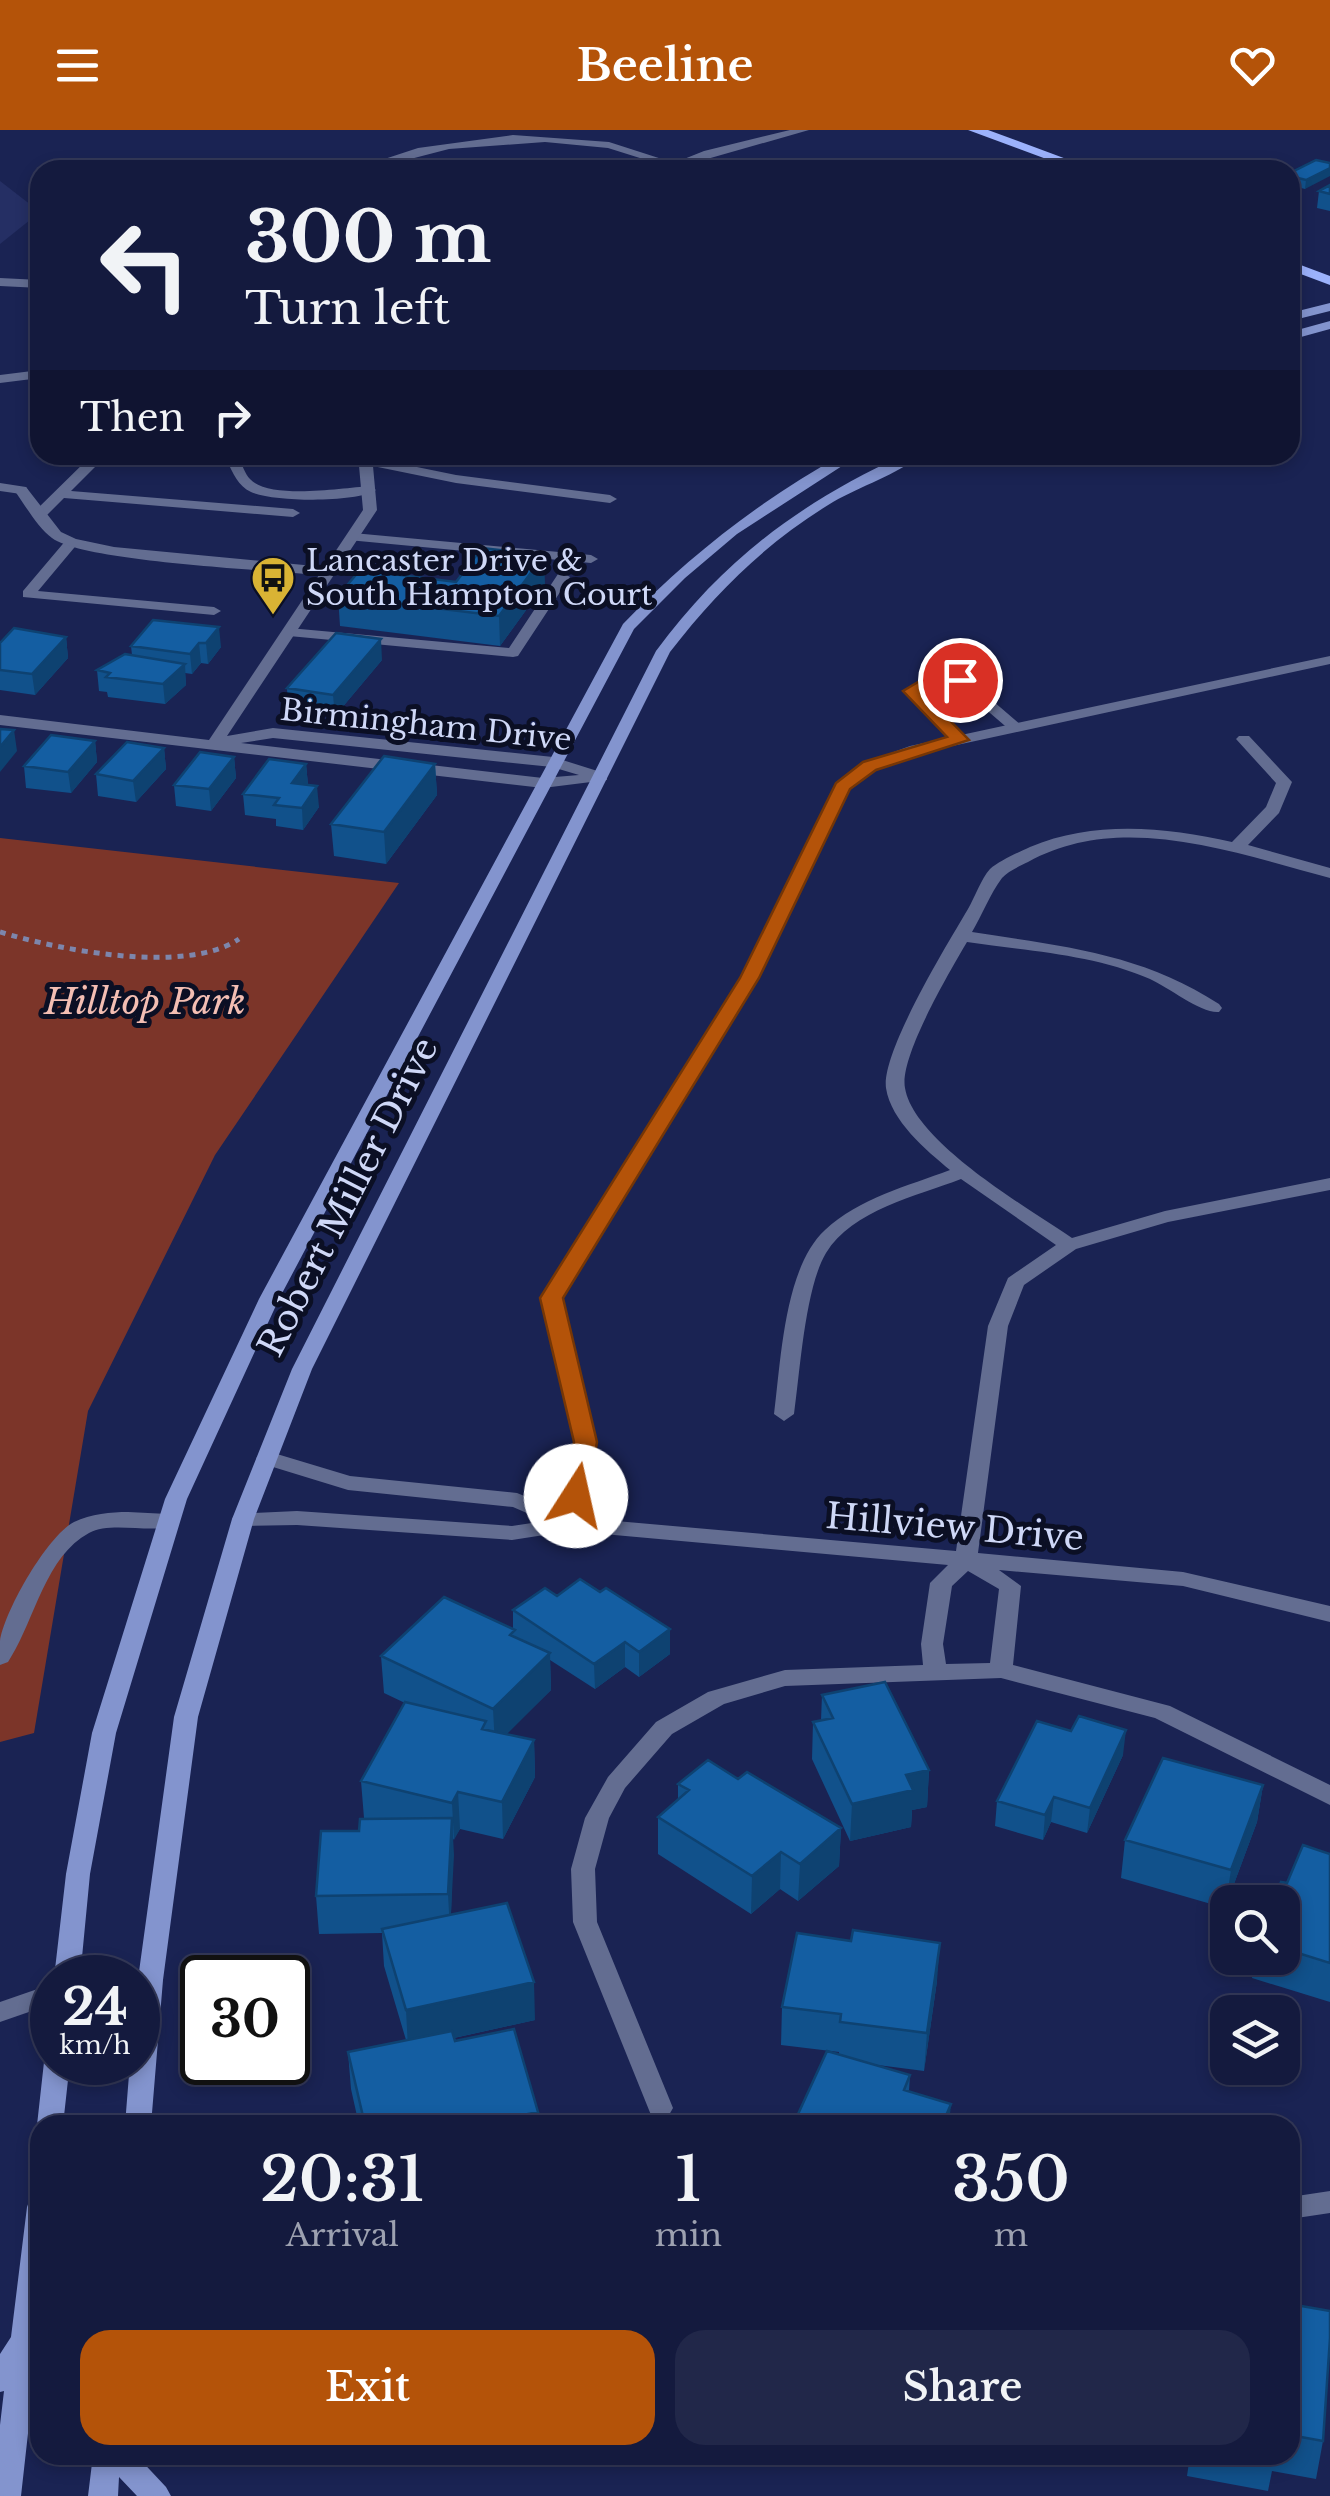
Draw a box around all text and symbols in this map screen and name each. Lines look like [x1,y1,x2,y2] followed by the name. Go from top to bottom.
[576,37,754,93] text: Beeline
[50,38,105,93] icon: menu
[1225,38,1280,93] icon: heart
[245,194,491,281] text: 300 m
[80,200,210,330] icon: left
[245,280,450,336] text: Turn left
[205,390,260,445] icon: right
[80,394,185,441] text: Then
[306,542,653,613] place label: Lancaster Drive & South Hampton Court
[250,555,296,616] bus stop icon: Lancaster Drive & South Hampton Court
[918,638,1003,723] pin
[933,653,988,708] icon: arrive
[279,691,573,758] street label: Birmingham Drive
[43,980,246,1023] park label: Hilltop Park
[249,1030,447,1363] street label: Robert Miller Drive
[524,1444,628,1548] position arrow
[824,1494,1086,1559] street label: Hillview Drive
[1210,1885,1300,2085] map controls
[1210,1885,1300,1975] button: search
[180,1955,310,2085] speed limit sign: 30
[62,1976,128,2039] text: 24
[1210,1995,1300,2085] button: layers
[60,2030,130,2061] text: km/h
[260,2143,424,2217] text: 20:31
[675,2143,701,2217] text: 1
[952,2143,1070,2217] text: 350
[286,2215,399,2255] text: Arrival
[655,2215,722,2255] text: min
[994,2215,1028,2255] text: m
[80,2330,655,2445] button: Exit
[675,2330,1250,2445] button: Share

